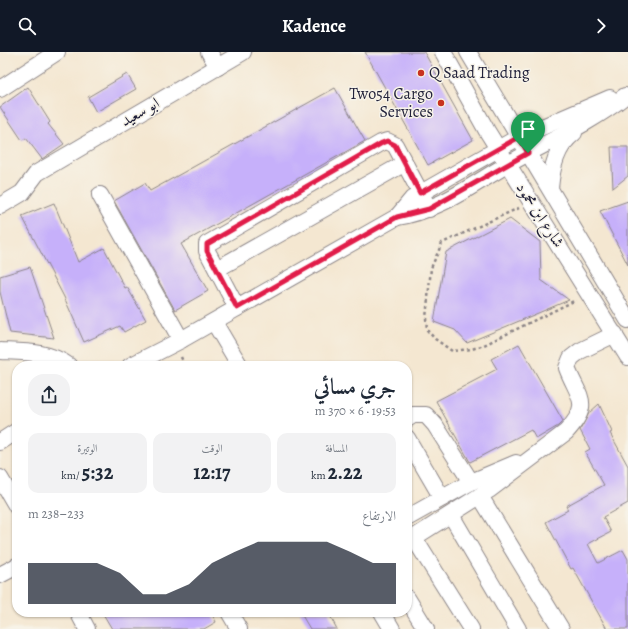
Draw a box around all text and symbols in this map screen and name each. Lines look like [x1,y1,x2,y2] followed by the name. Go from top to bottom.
[282,14,346,38] text: Kadence
[16,15,38,37] icon: search
[590,15,612,37] icon: forward
[429,62,530,84] place label: Q Saad Trading
[416,68,426,78] marker: Q Saad Trading
[349,83,433,123] place label: Two54 Cargo Services
[116,92,164,132] street label: ابو سعيد
[436,98,446,108] marker: Two54 Cargo Services
[511,112,545,153] pin
[517,118,539,140] icon: arrive
[509,178,569,253] street label: شارع ابن محمود
[314,372,396,402] text: جري مسائي
[28,374,70,416] button: share
[315,402,396,419] text: 19:53 · 6 × 370 m
[77,441,97,456] text: الوتيرة
[201,441,223,456] text: الوقت
[325,441,348,456] text: المسافة
[82,459,113,486] text: 5:32
[193,459,231,486] text: 12:17
[328,459,362,486] text: 2.22
[61,468,82,483] text: /km
[311,468,328,483] text: km
[28,505,84,522] text: 233–238 m
[362,507,396,524] text: الارتفاع

